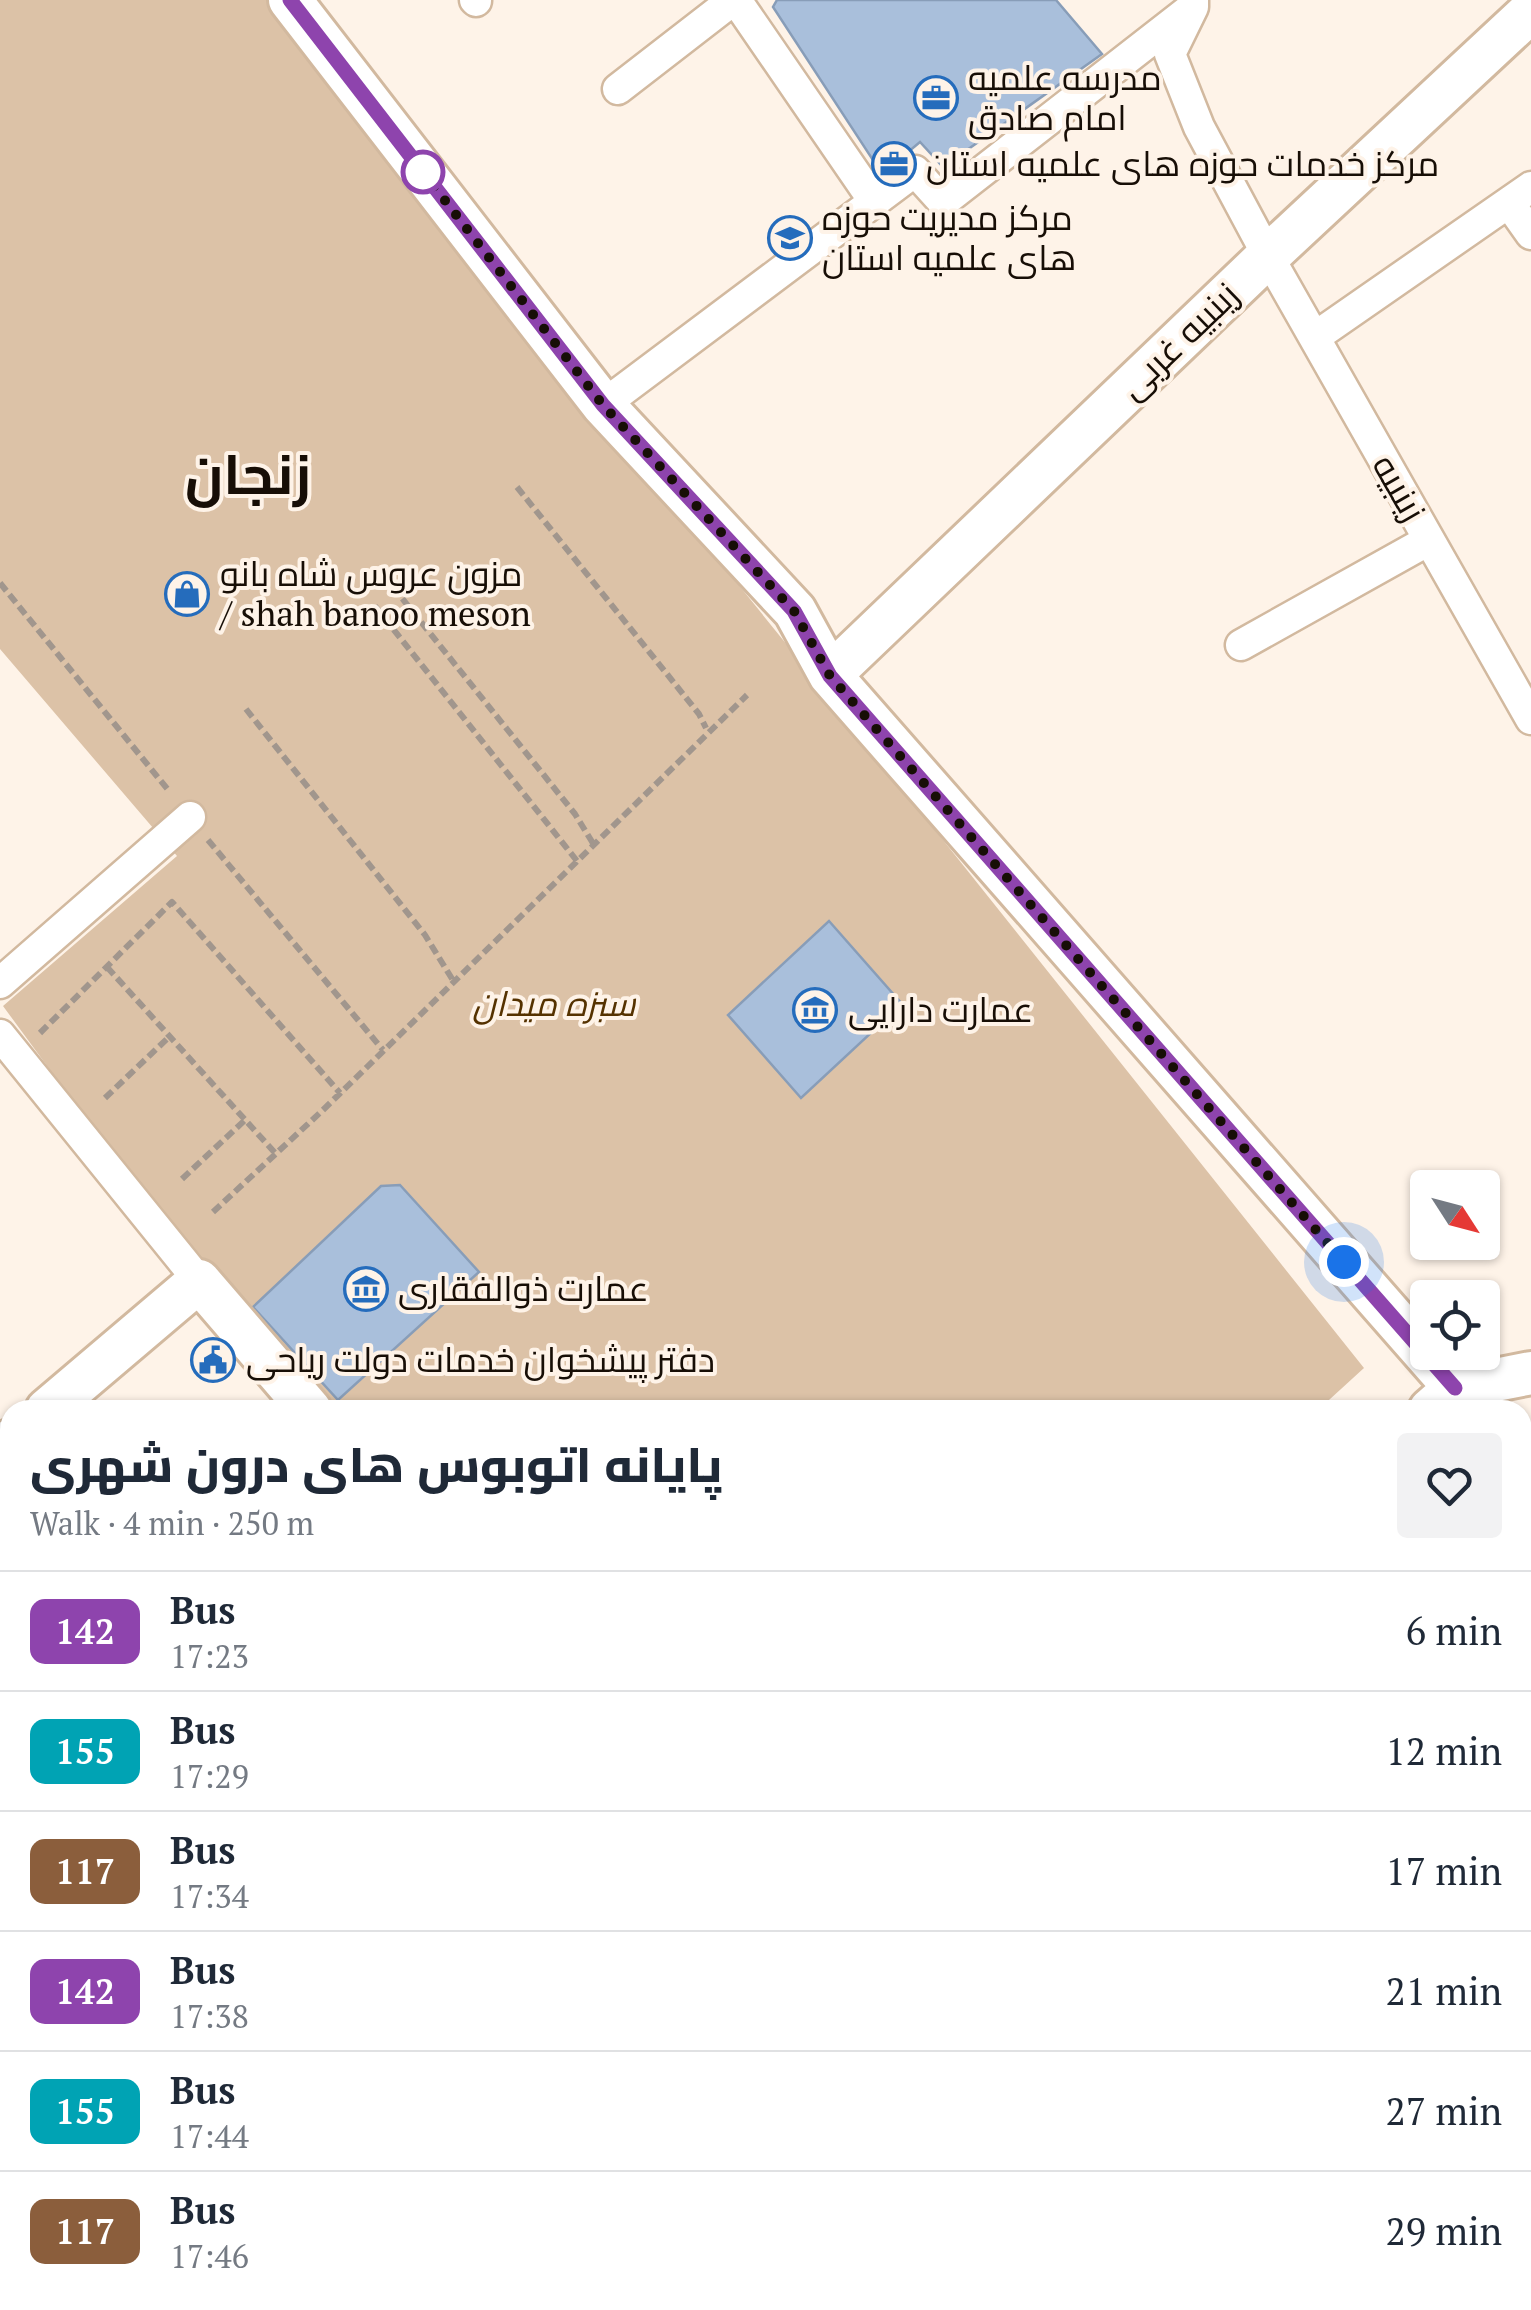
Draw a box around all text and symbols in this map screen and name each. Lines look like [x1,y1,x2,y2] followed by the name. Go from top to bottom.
[968,54,1162,142] place label: مدرسه علمیه امام صادق
[913,75,959,121] office icon: مدرسه علمیه امام صادق
[926,140,1439,186] place label: مرکز خدمات حوزه های علمیه استان
[871,141,917,187] office icon: مرکز خدمات حوزه های علمیه استان
[402,151,444,193] unlabelled marker
[822,194,1076,280] place label: مرکز مدیریت حوزه های علمیه استان
[767,215,813,261] school or university icon: مرکز مدیریت حوزه های علمیه استان
[1108,272,1248,409] street label: زینبیه غربی
[185,437,311,510] district label: زنجان
[1363,446,1437,529] street label: زینبیه
[218,550,531,636] place label: مزون عروس شاه بانو / shah banoo meson
[164,571,210,617] shop icon: مزون عروس شاه بانو / shah banoo meson
[473,980,637,1026] park label: سبزه میدان
[848,986,1033,1032] place label: عمارت دارایی
[792,987,838,1033] museum icon: عمارت دارایی
[1410,1170,1500,1260] north arrow
[1410,1170,1500,1370] map controls
[1319,1237,1369,1287] your location
[398,1265,649,1311] place label: عمارت ذوالفقاری
[343,1266,389,1312] museum icon: عمارت ذوالفقاری
[1410,1280,1500,1370] button: locate
[246,1336,715,1383] place label: دفتر پیشخوان خدمات دولت ریاحی
[190,1337,236,1383] public building icon: دفتر پیشخوان خدمات دولت ریاحی
[30,1432,723,1496] text: پایانه اتوبوس های درون شهری
[1397,1433,1502,1538] button: heart
[30,1502,314,1544] text: Walk · 4 min · 250 m
[170,1585,235,1635] text: Bus
[1406,1606,1502,1656] text: 6 min
[55,1608,115,1654] text: 142
[170,1635,249,1677] text: 17:23
[170,1705,235,1755] text: Bus
[1385,1726,1502,1776] text: 12 min
[55,1728,115,1774] text: 155
[170,1755,249,1797] text: 17:29
[170,1825,235,1875] text: Bus
[1385,1846,1502,1896] text: 17 min
[55,1848,115,1894] text: 117
[170,1875,249,1917] text: 17:34
[170,1945,235,1995] text: Bus
[1385,1966,1502,2016] text: 21 min
[55,1968,115,2014] text: 142
[170,1995,249,2037] text: 17:38
[170,2065,235,2115] text: Bus
[1385,2086,1502,2136] text: 27 min
[55,2088,115,2134] text: 155
[170,2115,249,2157] text: 17:44
[170,2185,235,2235] text: Bus
[1385,2206,1502,2256] text: 29 min
[55,2208,115,2254] text: 117
[170,2235,249,2277] text: 17:46

